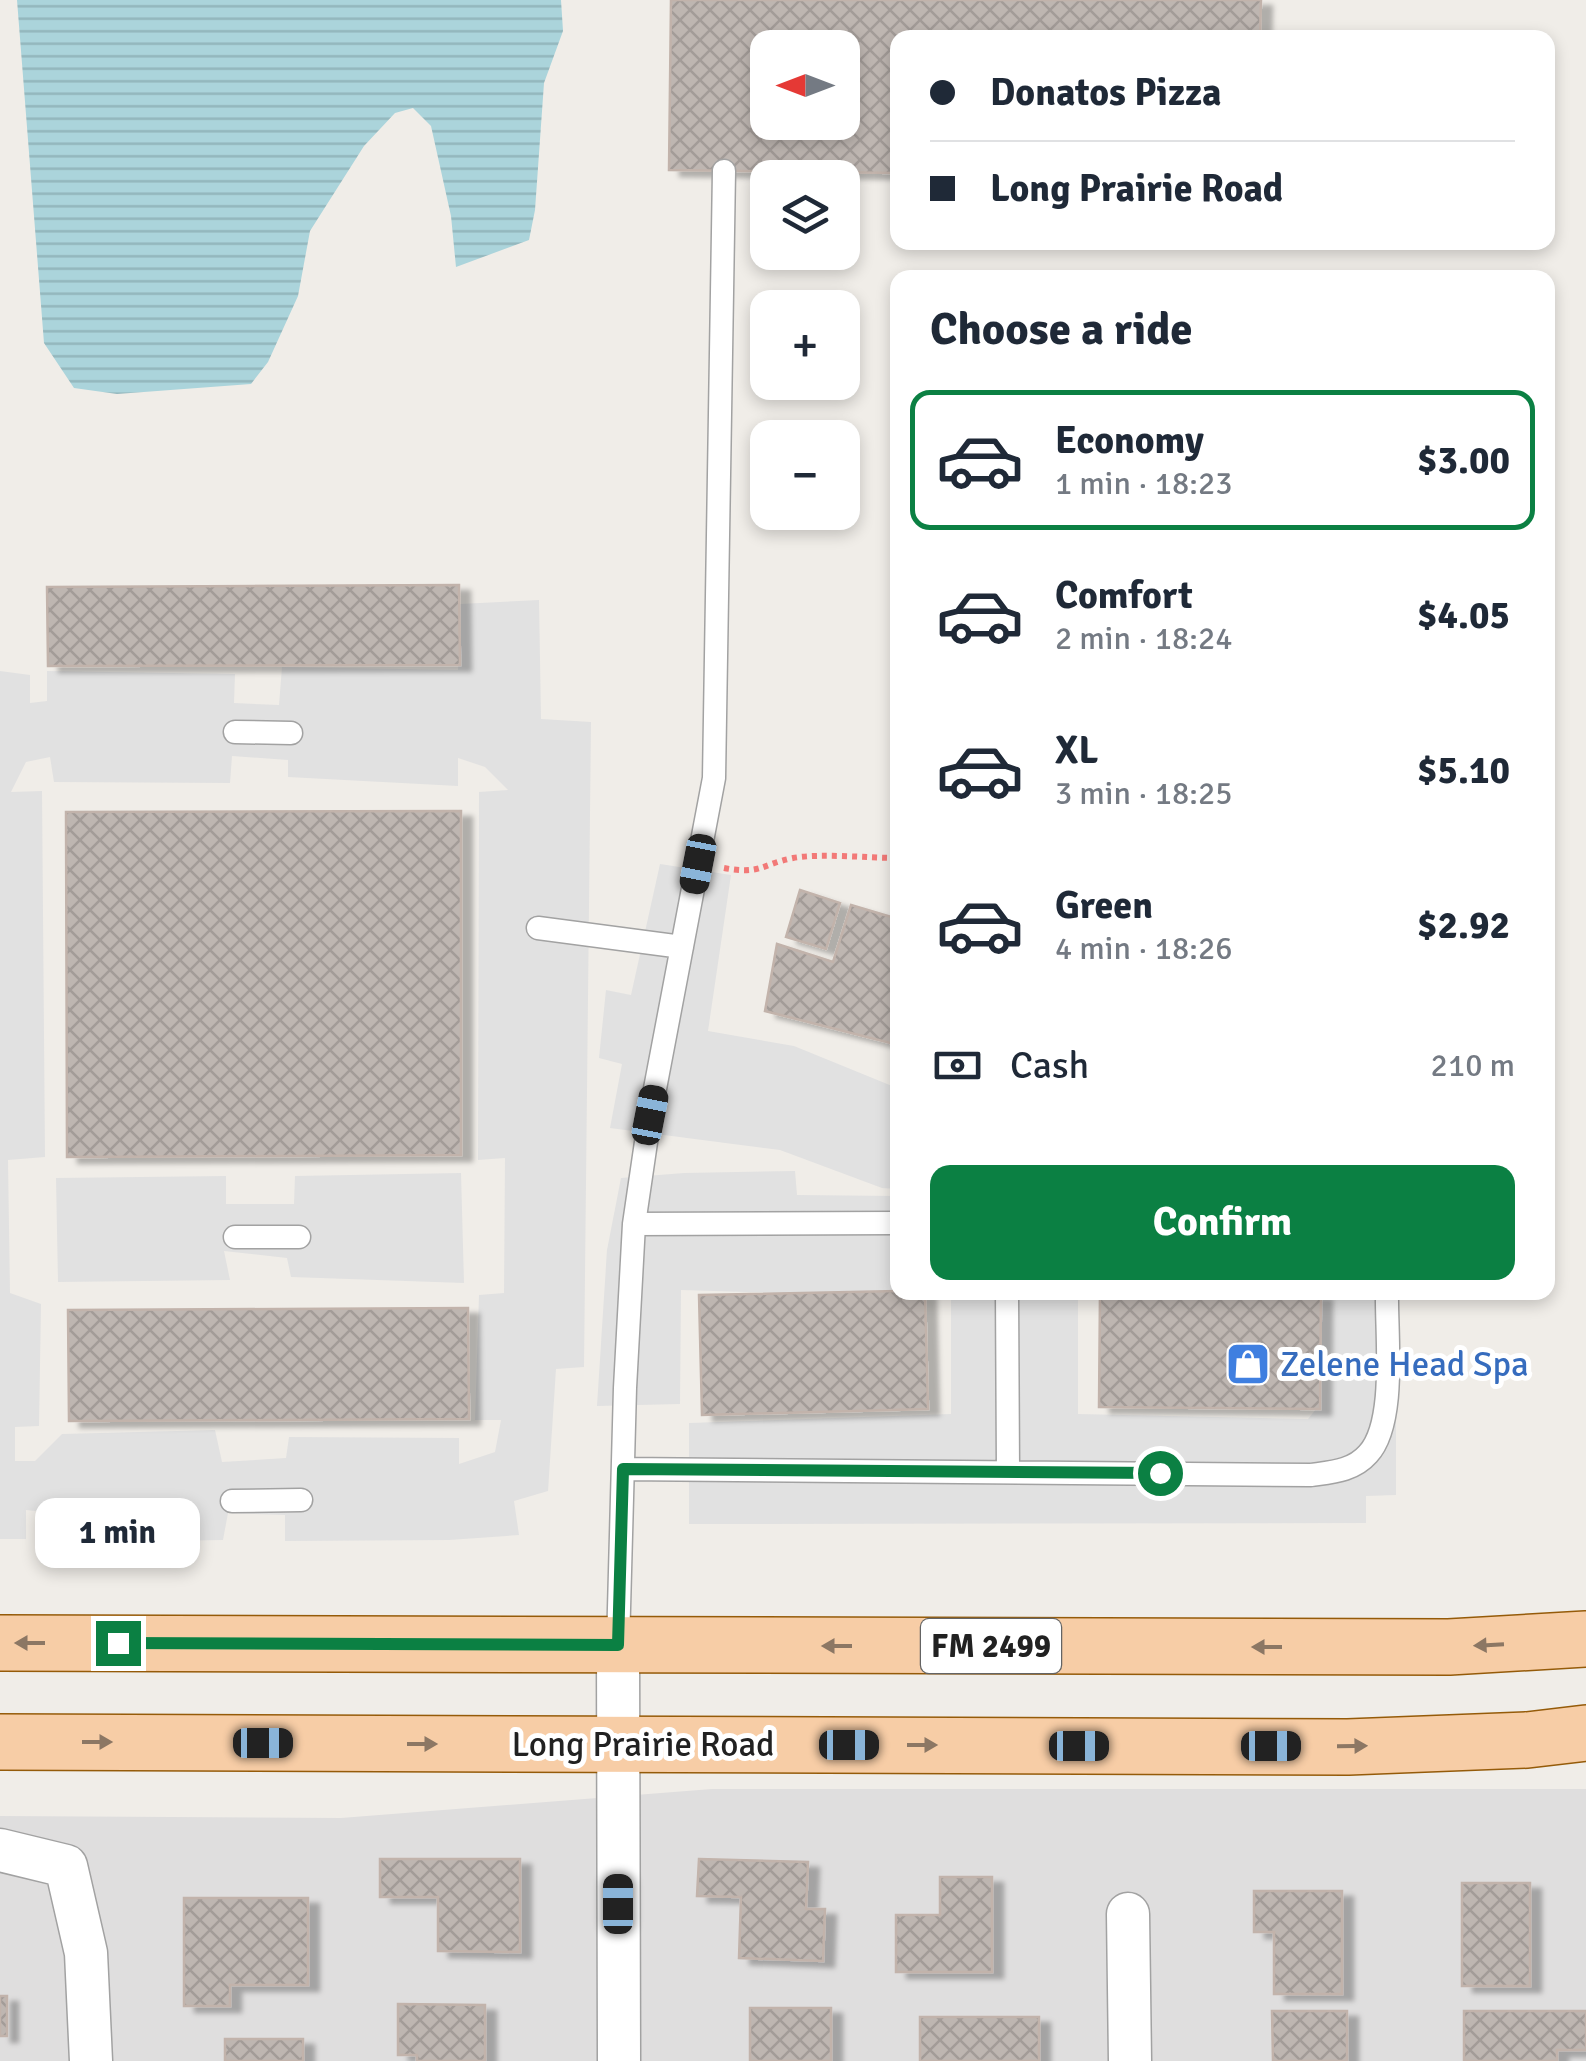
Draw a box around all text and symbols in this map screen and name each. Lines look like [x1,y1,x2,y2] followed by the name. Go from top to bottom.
[750,30,860,140] north arrow
[750,30,860,530] map controls
[990,69,1222,116] text: Donatos Pizza
[750,160,860,270] button: layers
[990,165,1283,212] text: Long Prairie Road
[750,290,860,400] button: +
[930,302,1193,357] text: Choose a ride
[935,415,1025,505] icon: car
[1055,417,1204,464] text: Economy
[750,420,860,530] button: −
[1417,437,1510,484] text: $3.00
[1055,464,1233,503] text: 1 min · 18:23
[935,570,1025,660] icon: car
[1055,572,1193,619] text: Comfort
[1417,592,1510,639] text: $4.05
[1055,619,1233,658] text: 2 min · 18:24
[935,725,1025,815] icon: car
[1055,727,1098,774] text: XL
[1417,747,1510,794] text: $5.10
[1055,774,1233,813] text: 3 min · 18:25
[678,832,718,896] car
[935,880,1025,970] icon: car
[1055,882,1153,929] text: Green
[1417,902,1510,949] text: $2.92
[1055,929,1233,968] text: 4 min · 18:26
[930,1038,985,1093] icon: cash
[1010,1042,1089,1089] text: Cash
[1431,1046,1515,1085] text: 210 m
[630,1083,670,1147] car
[930,1165,1515,1280] button: Confirm
[1225,1341,1271,1387] shop icon: Zelene Head Spa
[1280,1343,1529,1386] place label: Zelene Head Spa
[1138,1451,1183,1496] route start
[36,1498,200,1568] callout: 1 min
[79,1513,156,1552] text: 1 min
[921,1619,1061,1673] road number: FM 2499
[96,1621,141,1666] route end
[14,1635,46,1651] one-way arrow
[821,1637,853,1653] one-way arrow
[1472,1637,1504,1653] one-way arrow
[1251,1639,1283,1655] one-way arrow
[511,1723,775,1766] street label: Long Prairie Road
[233,1728,293,1758] car
[819,1730,879,1760] car
[1049,1731,1109,1761] car
[1241,1731,1301,1761] car
[82,1734,114,1750] one-way arrow
[407,1736,439,1752] one-way arrow
[907,1737,939,1753] one-way arrow
[1337,1738,1369,1754] one-way arrow
[603,1874,633,1934] car

